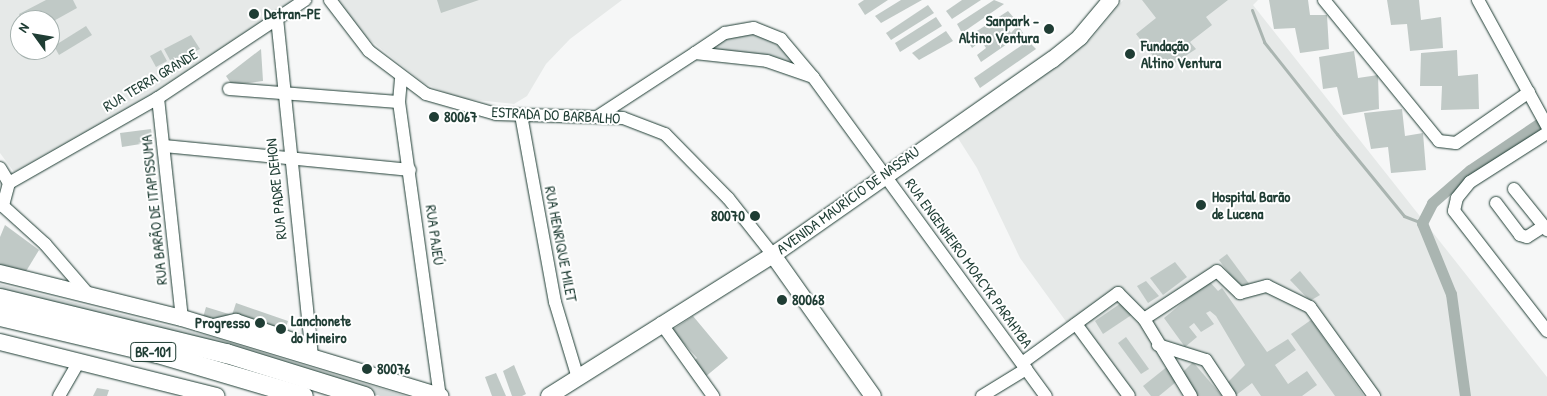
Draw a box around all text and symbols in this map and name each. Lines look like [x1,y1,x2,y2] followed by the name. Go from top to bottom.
[264,5,321,23] place label: Detran-PE
[248,8,260,20] marker: Detran-PE
[10,10,60,60] north arrow
[959,11,1039,46] place label: Sanpark - Altino Ventura
[13,19,33,36] text: N
[1043,23,1055,35] marker: Sanpark - Altino Ventura
[1141,36,1221,71] place label: Fundação Altino Ventura
[100,45,200,115] street label: RUA TERRA GRANDE
[1123,47,1137,61] marker: Fundação Altino Ventura
[491,103,621,127] street label: ESTRADA DO BARBALHO
[444,108,477,126] place label: 80067
[428,111,440,123] marker: 80067
[137,134,171,286] street label: RUA BARÃO DE ITAPISSUMA
[262,138,290,240] street label: RUA PADRE DEHON
[773,142,923,258] street label: AVENIDA MAURÍCIO DE NASSAU
[901,175,1037,351] street label: RUA ENGENHEIRO MOACYR PARAHYBA
[541,185,581,303] street label: RUA HENRIQUE MILET
[1212,187,1290,222] place label: Hospital Barão de Lucena
[1194,198,1208,212] marker: Hospital Barão de Lucena
[422,204,448,266] street label: RUA PAJEÚ
[711,207,745,225] place label: 80070
[749,210,761,222] marker: 80070
[792,291,824,309] place label: 80068
[776,294,788,306] marker: 80068
[291,311,351,346] place label: Lanchonete do Mineiro
[195,314,250,332] place label: Progresso
[254,317,266,329] marker: Progresso
[275,323,287,335] marker: Lanchonete do Mineiro
[129,341,177,364] road number: BR-101
[377,360,410,378] place label: 80076
[361,363,373,375] marker: 80076

